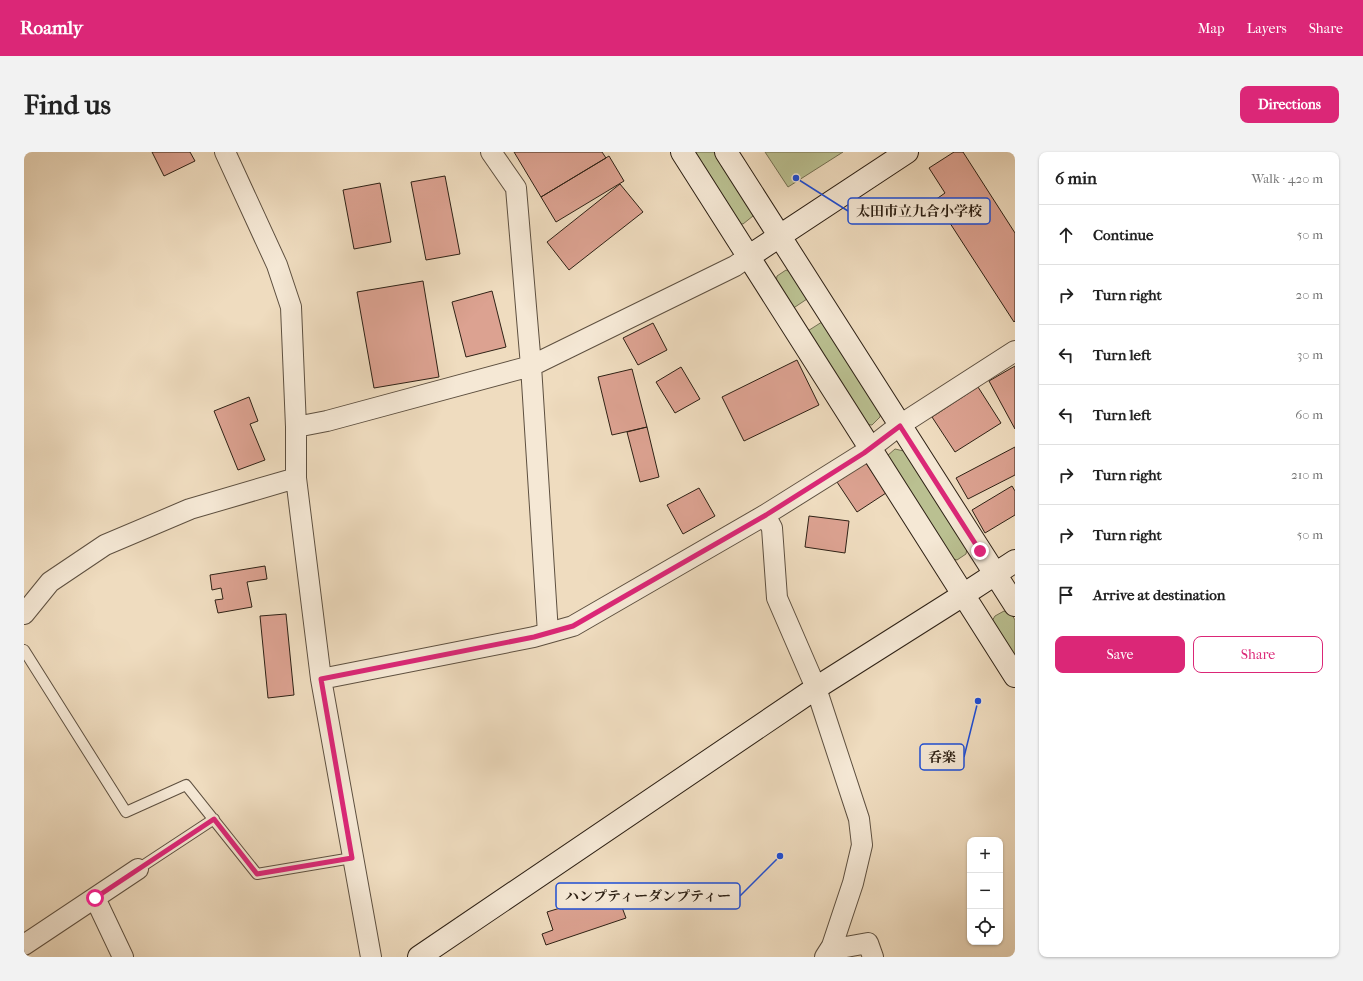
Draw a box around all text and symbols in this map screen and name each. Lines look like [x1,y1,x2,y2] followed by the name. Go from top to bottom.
[20,17,83,39] text: Roamly
[1198,20,1225,37] text: Map
[1247,20,1287,37] text: Layers
[1309,20,1343,37] text: Share
[1240,86,1339,123] button: Directions
[24,88,111,121] text: Find us
[1055,168,1097,188] text: 6 min
[1251,171,1323,186] text: Walk · 420 m
[848,198,990,224] callout: 太田市立九合小学校
[856,203,982,220] text: 太田市立九合小学校
[1055,224,1077,246] icon: ahead
[1093,226,1153,244] text: Continue
[1297,227,1323,242] text: 50 m
[1055,284,1077,306] icon: right
[1093,286,1162,304] text: Turn right
[1296,287,1323,302] text: 20 m
[1055,344,1077,366] icon: left
[1093,346,1151,364] text: Turn left
[1297,347,1323,362] text: 30 m
[1055,404,1077,426] icon: left
[1093,406,1151,424] text: Turn left
[1295,407,1323,422] text: 60 m
[1055,464,1077,486] icon: right
[1093,466,1162,484] text: Turn right
[1291,467,1323,482] text: 210 m
[1055,524,1077,546] icon: right
[1093,526,1162,544] text: Turn right
[1297,527,1323,542] text: 50 m
[971,542,989,560] route end
[1055,584,1077,606] icon: arrive
[1093,586,1225,604] text: Arrive at destination
[1055,636,1185,673] button: Save
[1193,636,1323,673] button: Share
[920,744,964,770] callout: 呑楽
[928,749,956,766] text: 呑楽
[967,837,1003,945] map controls
[967,837,1003,873] button: +
[967,873,1003,909] button: −
[556,883,740,909] callout: ハンプティーダンプティー
[565,888,731,905] text: ハンプティーダンプティー
[86,889,104,907] route start
[967,909,1003,945] button: locate

